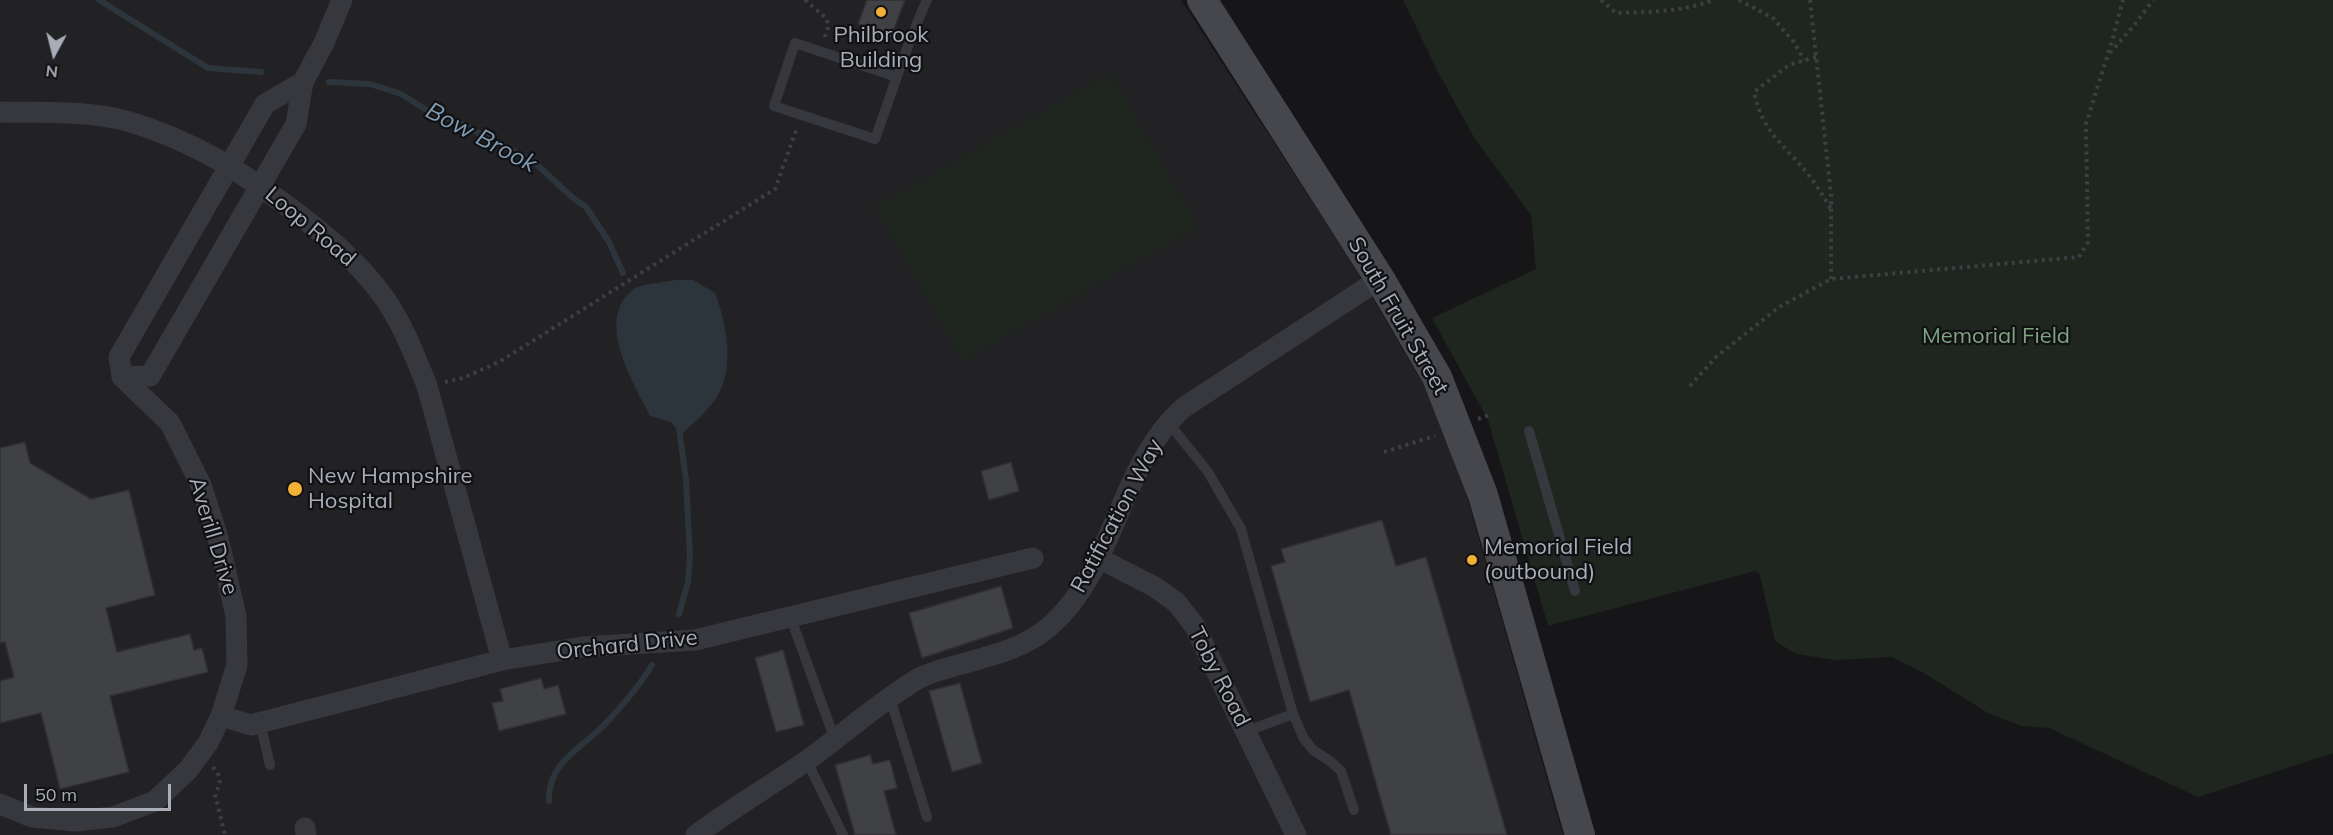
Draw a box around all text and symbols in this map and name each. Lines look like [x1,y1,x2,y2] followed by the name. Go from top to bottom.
[874,5,888,19] marker: Philbrook Building
[833,22,929,74] place label: Philbrook Building
[24,24,84,84] north arrow
[45,61,59,83] text: N
[421,97,541,179] water label: Bow Brook
[259,182,361,272] street label: Loop Road
[1342,232,1454,400] street label: South Fruit Street
[1922,323,2070,349] park label: Memorial Field
[1065,435,1169,597] street label: Ratification Way
[308,463,473,514] place label: New Hampshire Hospital
[183,474,243,598] street label: Averill Drive
[286,480,304,498] marker: New Hampshire Hospital
[1484,534,1632,586] place label: Memorial Field (outbound)
[1465,553,1479,567] marker: Memorial Field (outbound)
[1183,623,1255,731] street label: Toby Road
[555,624,699,666] street label: Orchard Drive
[27,772,174,810] scale bar
[35,783,77,806] text: 50 m

